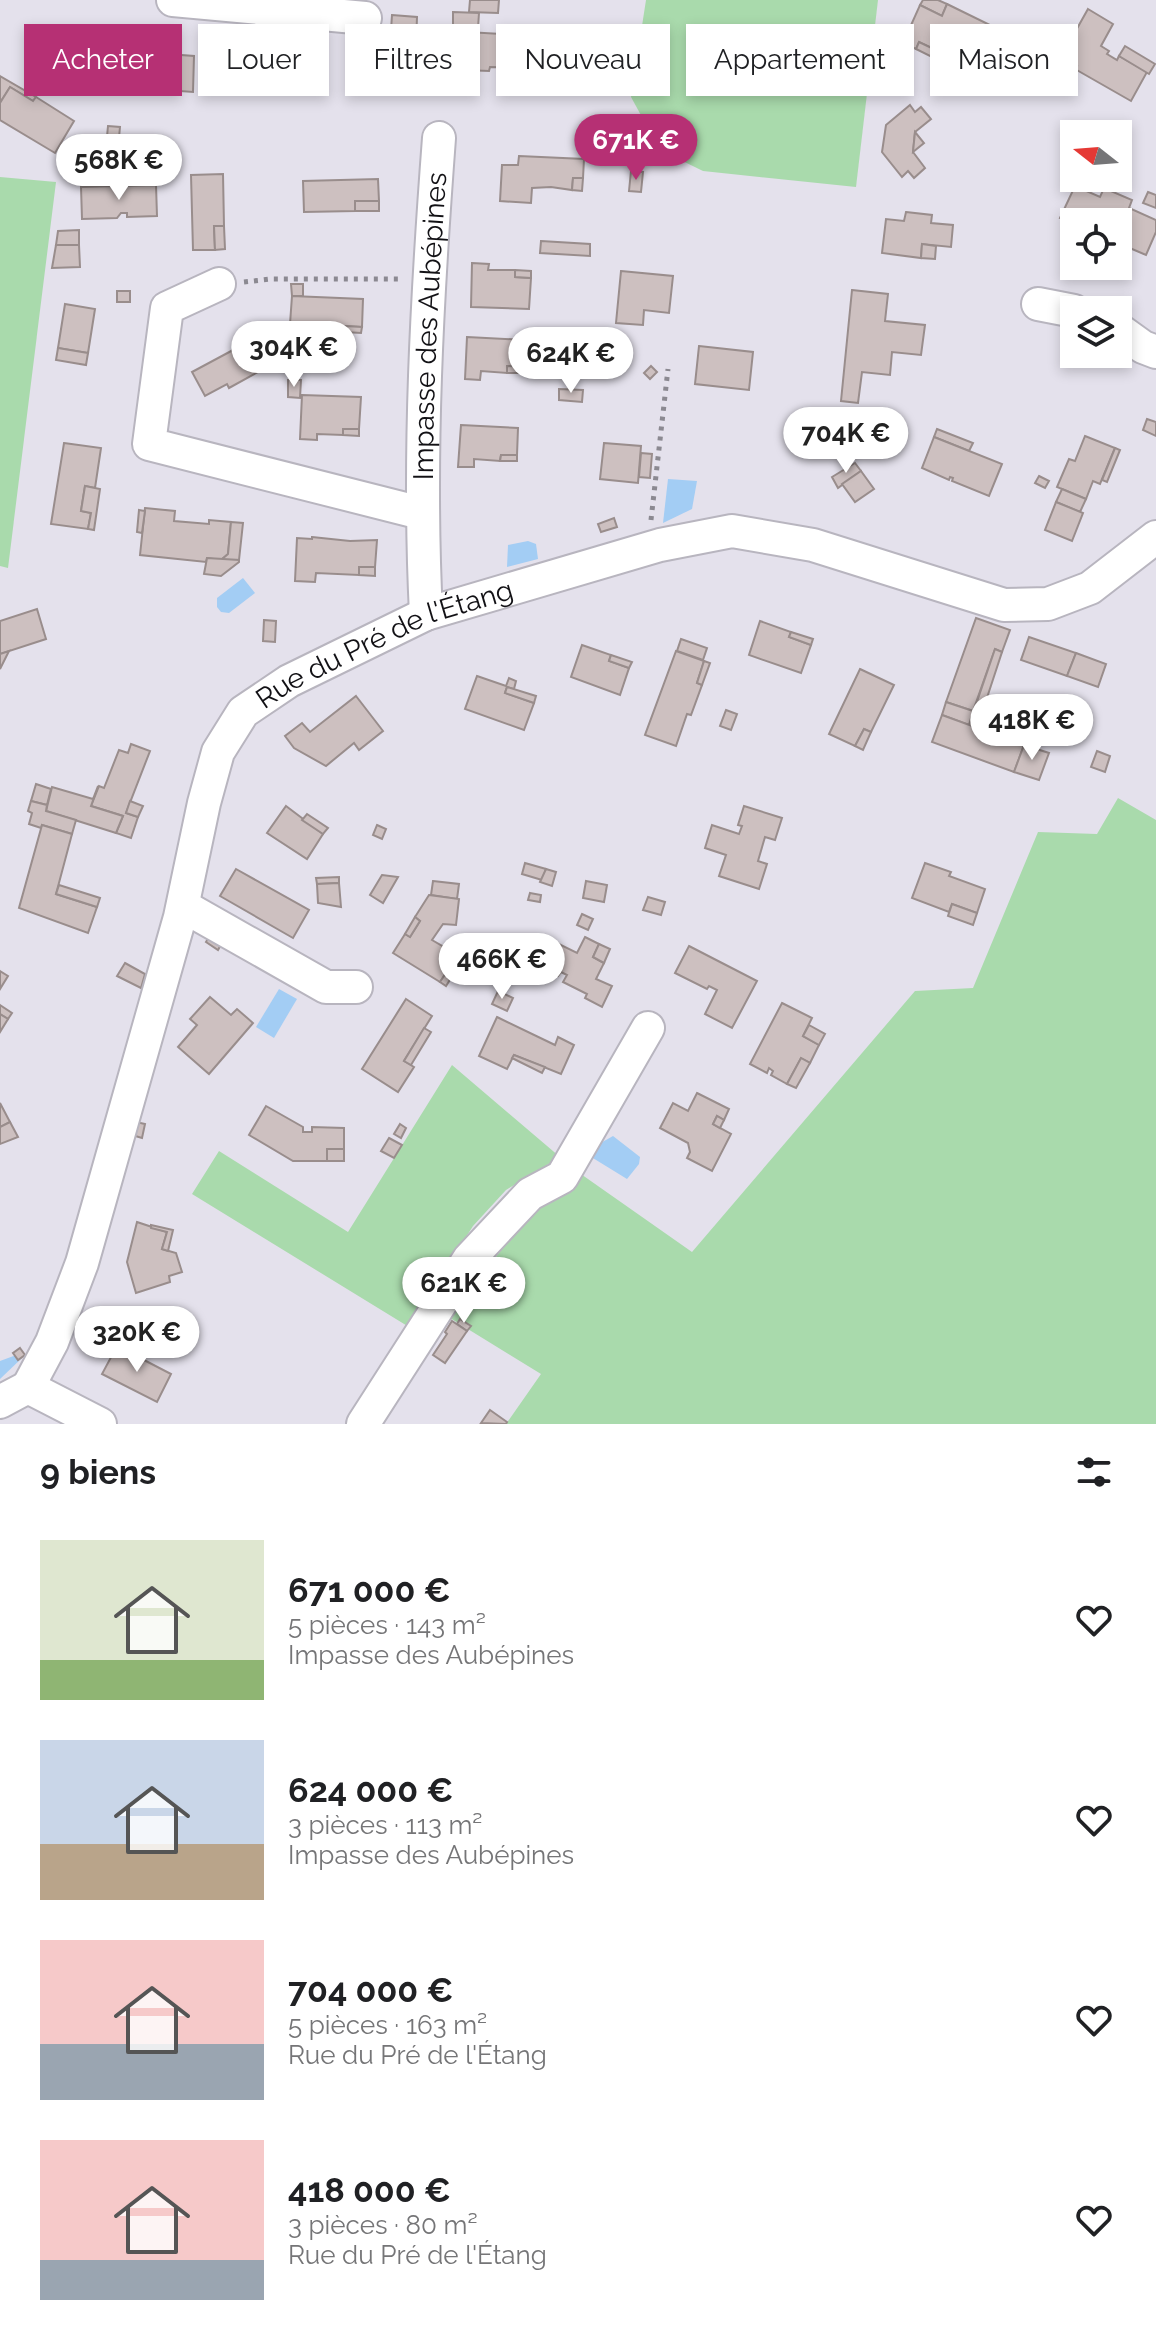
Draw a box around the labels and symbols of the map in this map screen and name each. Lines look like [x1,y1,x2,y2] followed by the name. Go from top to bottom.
[571,114,701,182] pin: 671K €
[1060,120,1132,192] north arrow
[54,134,184,202] pin: 568K €
[406,171,453,480] street label: Impasse des Aubépines
[229,321,359,389] pin: 304K €
[506,327,636,395] pin: 624K €
[781,407,911,475] pin: 704K €
[249,573,517,715] street label: Rue du Pré de l'Étang
[967,694,1097,762] pin: 418K €
[437,933,567,1001] pin: 466K €
[399,1257,529,1325] pin: 621K €
[72,1306,202,1374] pin: 320K €

